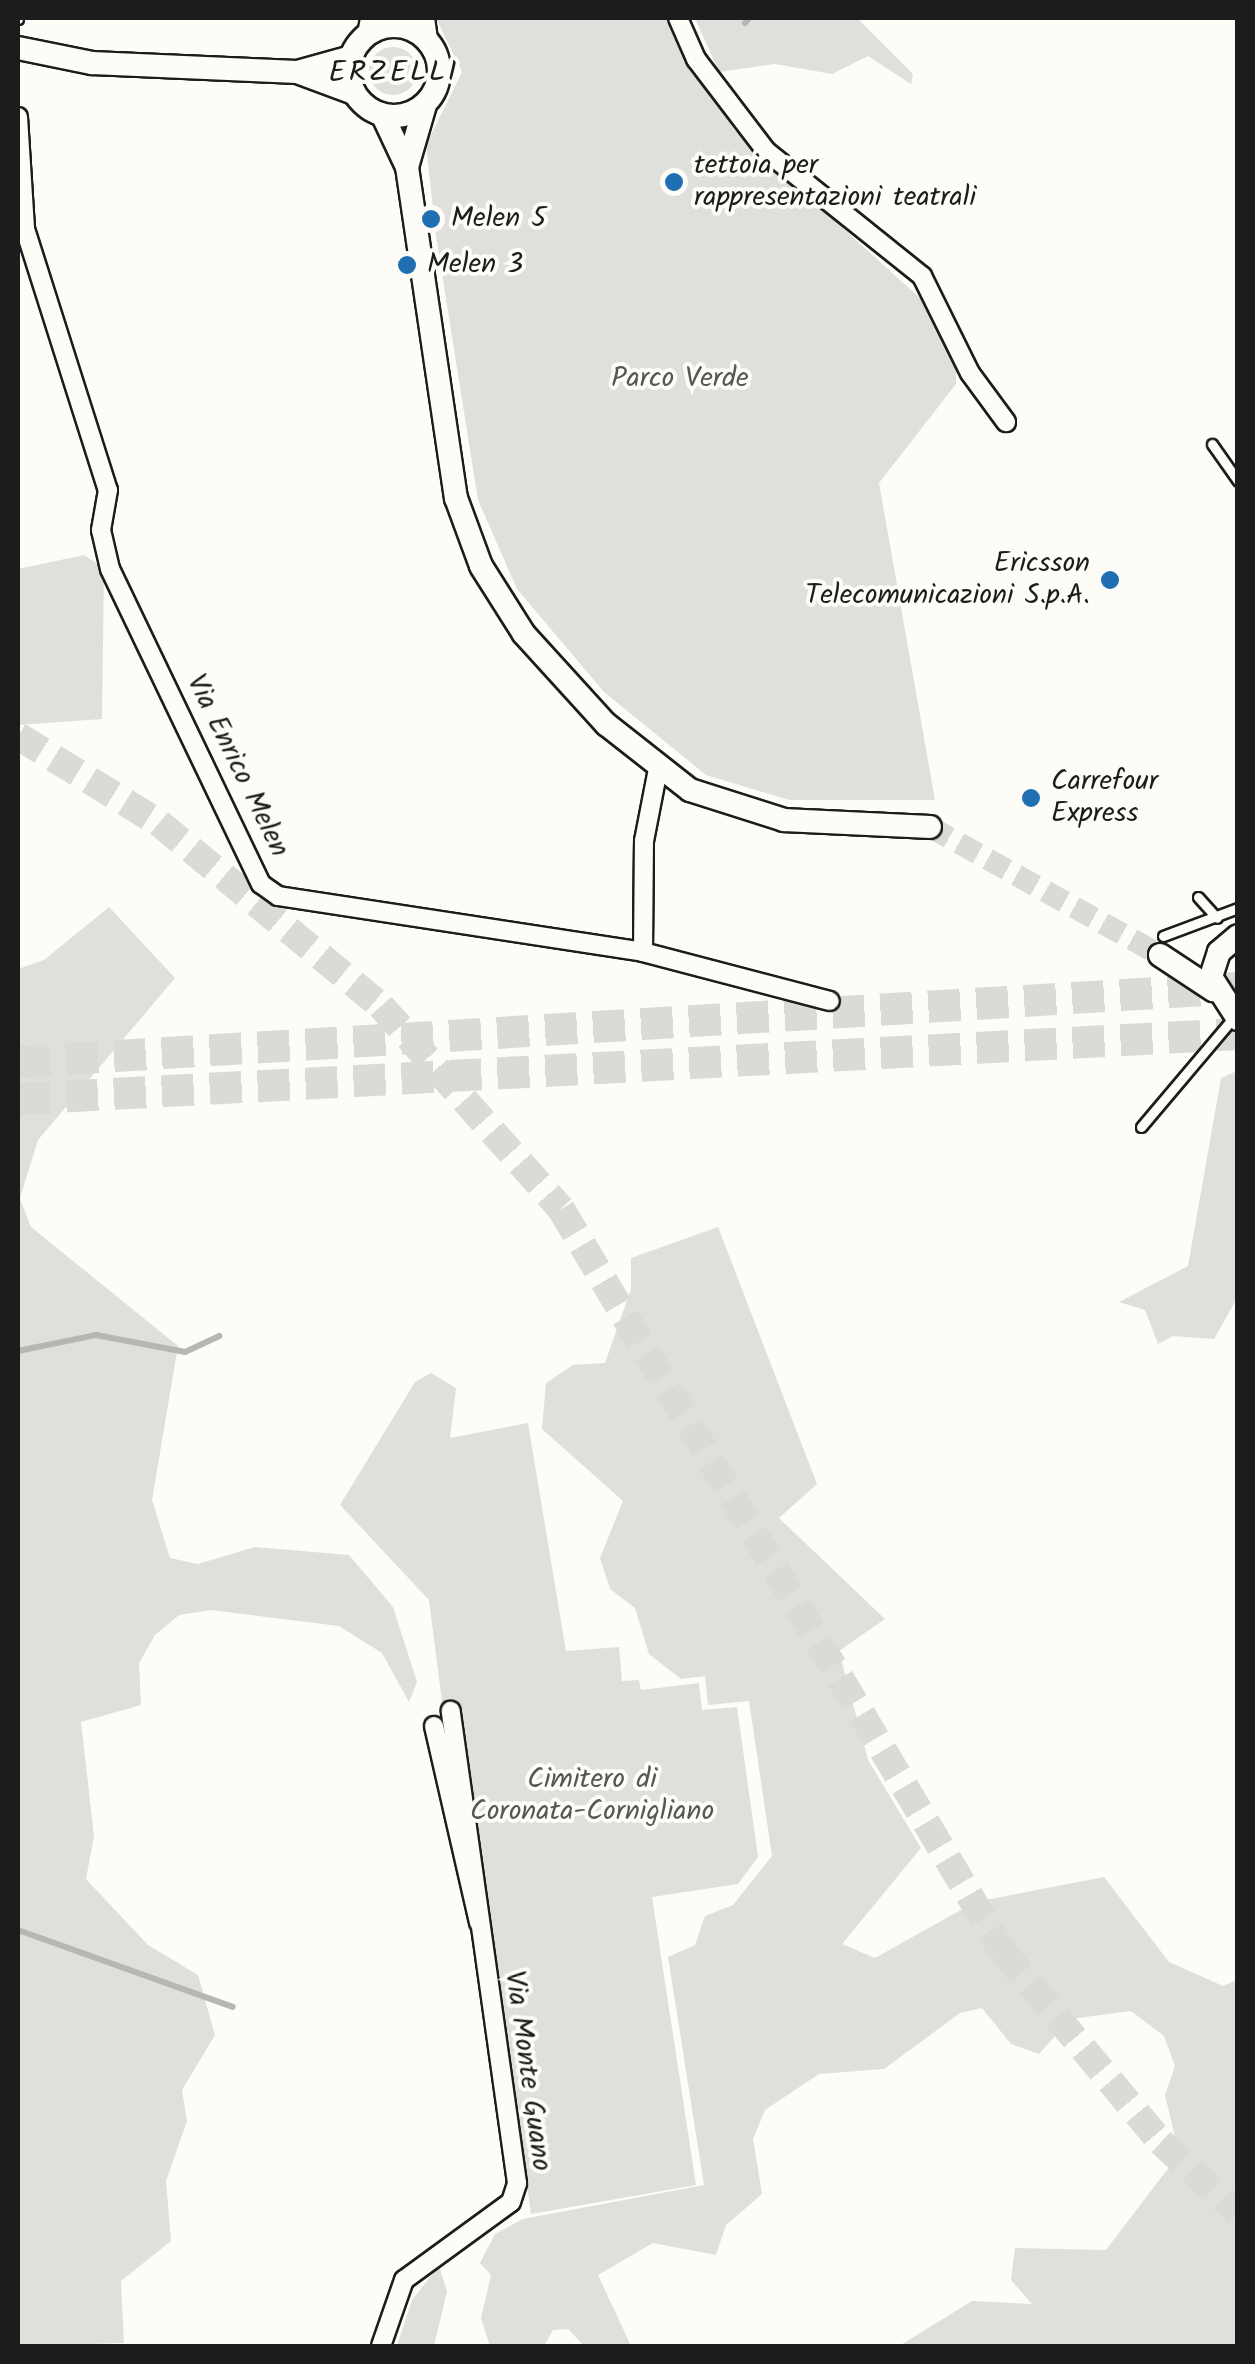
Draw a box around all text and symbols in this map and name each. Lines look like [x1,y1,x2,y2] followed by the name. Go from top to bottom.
[329,55,459,91] district label: ERZELLI
[694,149,976,215] place label: tettoia per rappresentazioni teatrali
[663,171,685,193] marker: tettoia per rappresentazioni teatrali
[451,202,546,236] place label: Melen 5
[420,208,442,230] marker: Melen 5
[427,248,523,282] place label: Melen 3
[396,254,418,276] marker: Melen 3
[611,362,749,396] park label: Parco Verde
[805,547,1090,613] place label: Ericsson Telecomunicazioni S.p.A.
[1099,569,1121,591] marker: Ericsson Telecomunicazioni S.p.A.
[178,669,296,863] street label: Via Enrico Melen
[1051,765,1158,831] place label: Carrefour Express
[1020,787,1042,809] marker: Carrefour Express
[470,1763,714,1829] park label: Cimitero di Coronata-Cornigliano
[496,1969,558,2173] street label: Via Monte Guano

